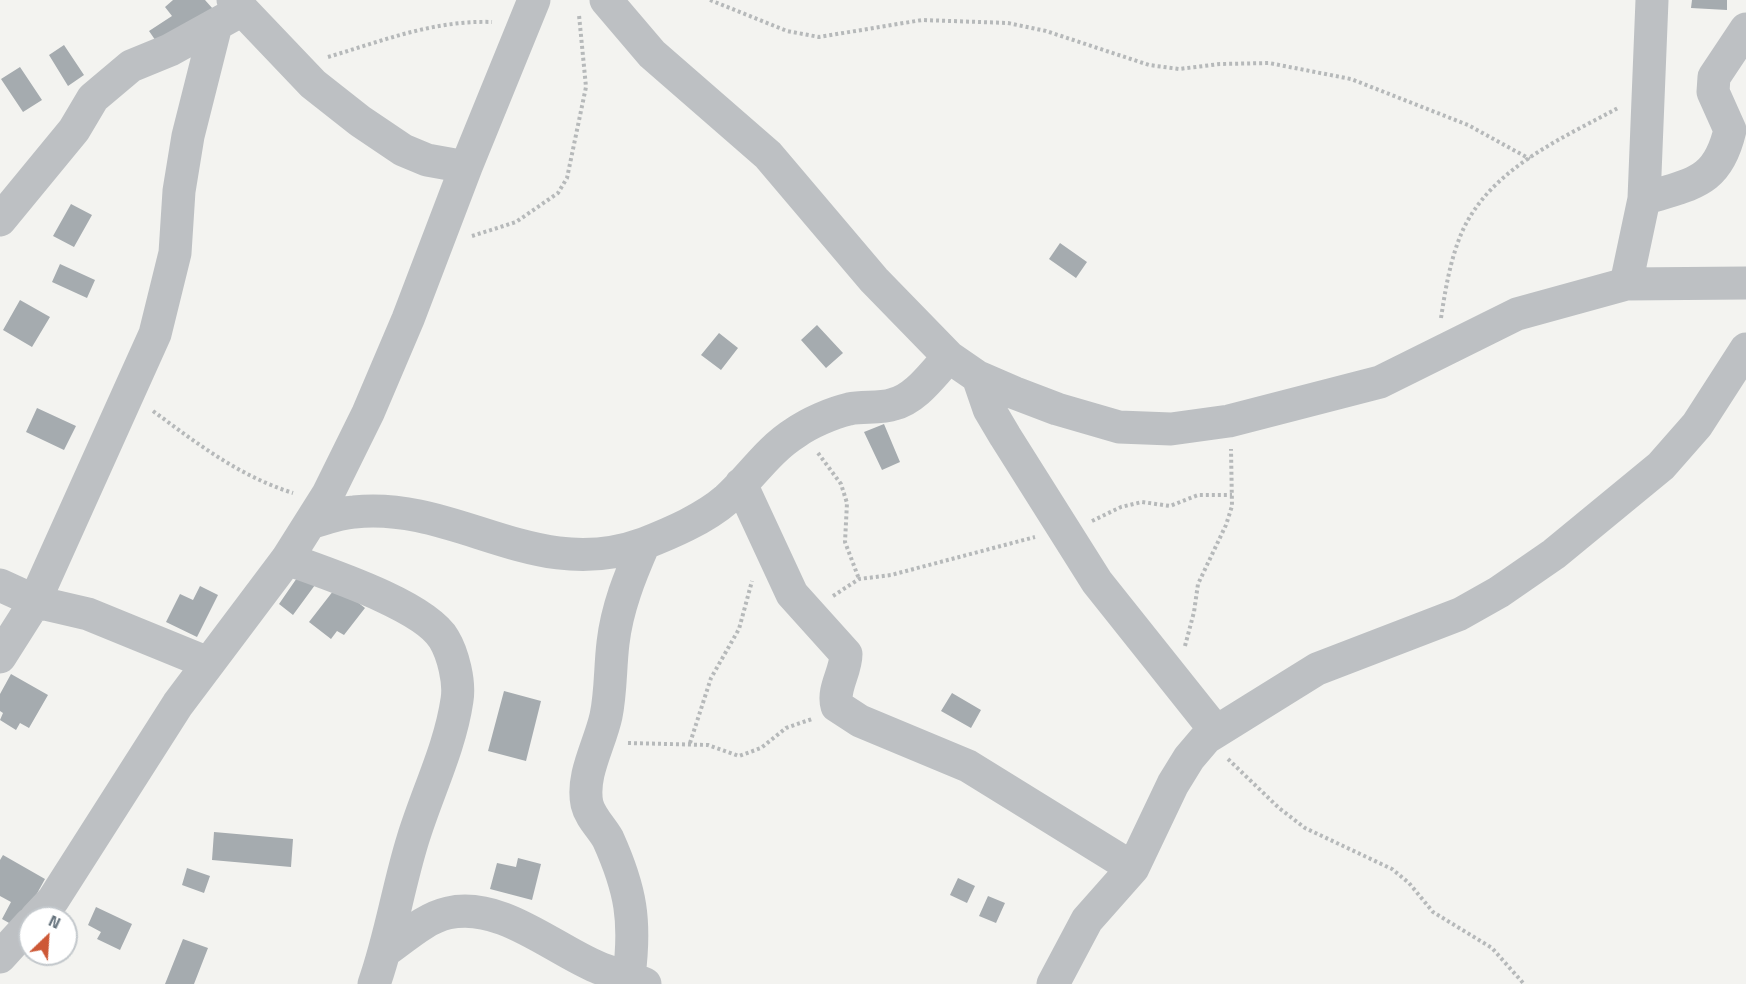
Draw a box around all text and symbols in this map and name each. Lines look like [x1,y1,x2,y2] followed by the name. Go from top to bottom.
[18,906,78,966] north arrow
[45,908,65,935] text: N

